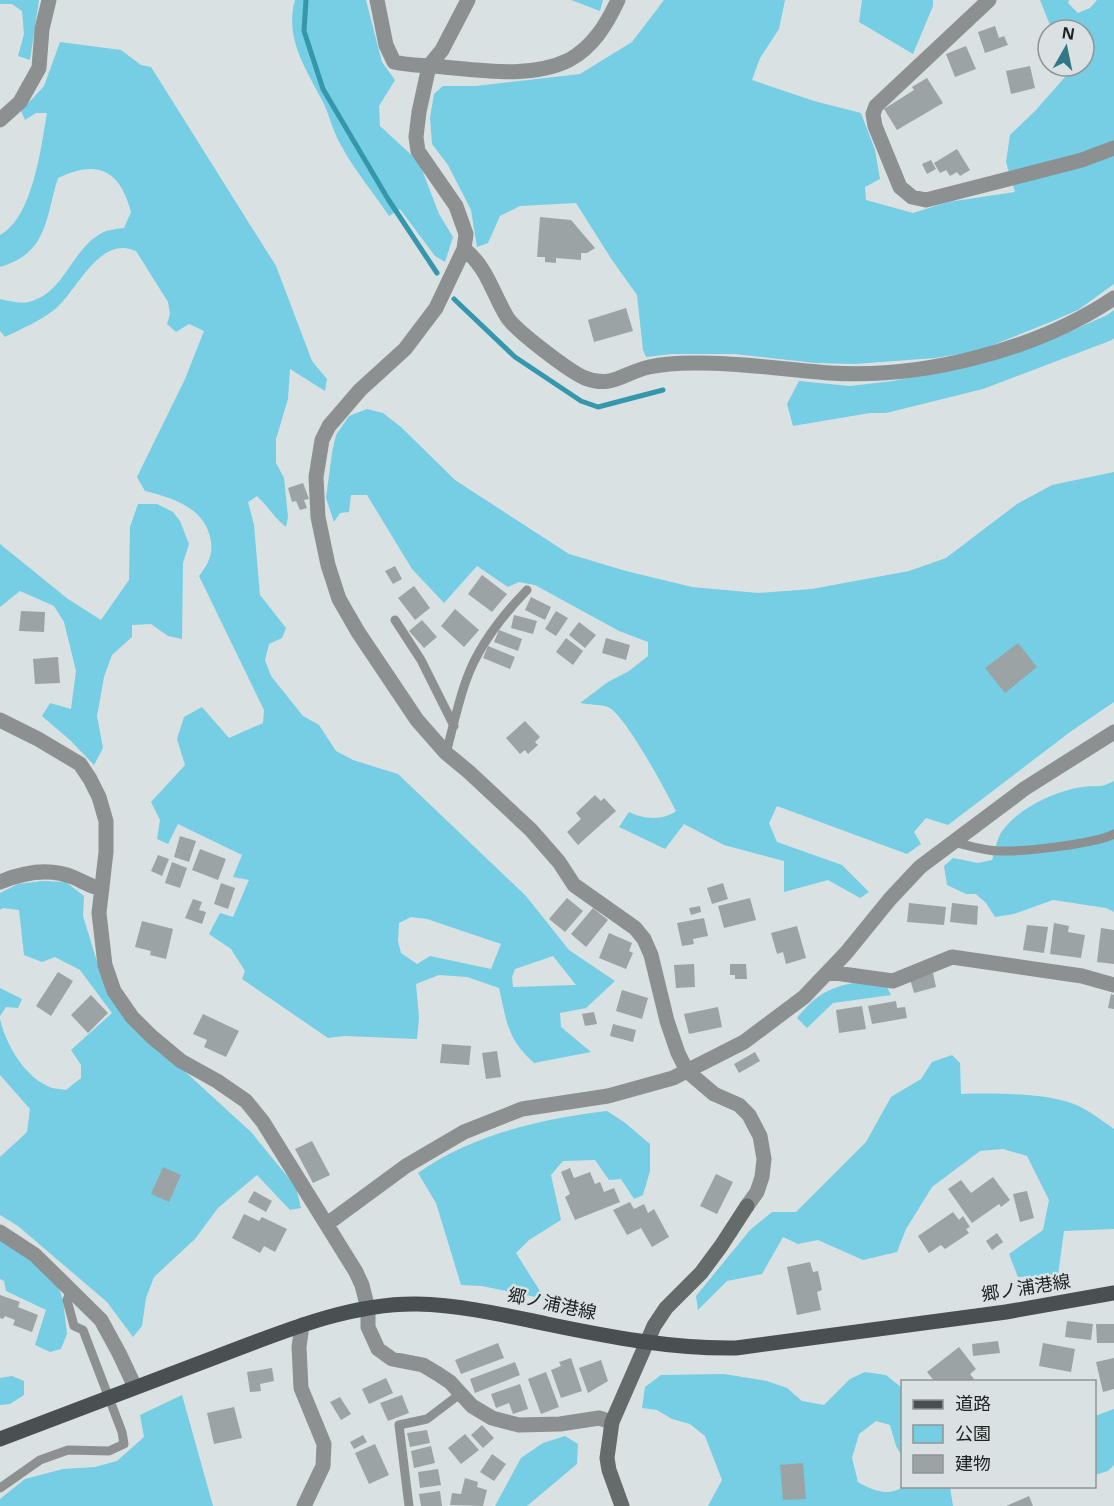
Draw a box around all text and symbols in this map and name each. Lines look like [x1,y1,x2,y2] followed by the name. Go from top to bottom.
[1036,18,1096,78] north arrow
[1060,21,1076,45] text: N
[980,1268,1072,1306] street label: 郷ノ浦港線
[506,1282,599,1324] street label: 郷ノ浦港線
[901,1380,1096,1488] legend
[955,1391,991,1415] text: 道路
[955,1421,991,1445] text: 公園
[955,1451,991,1475] text: 建物

